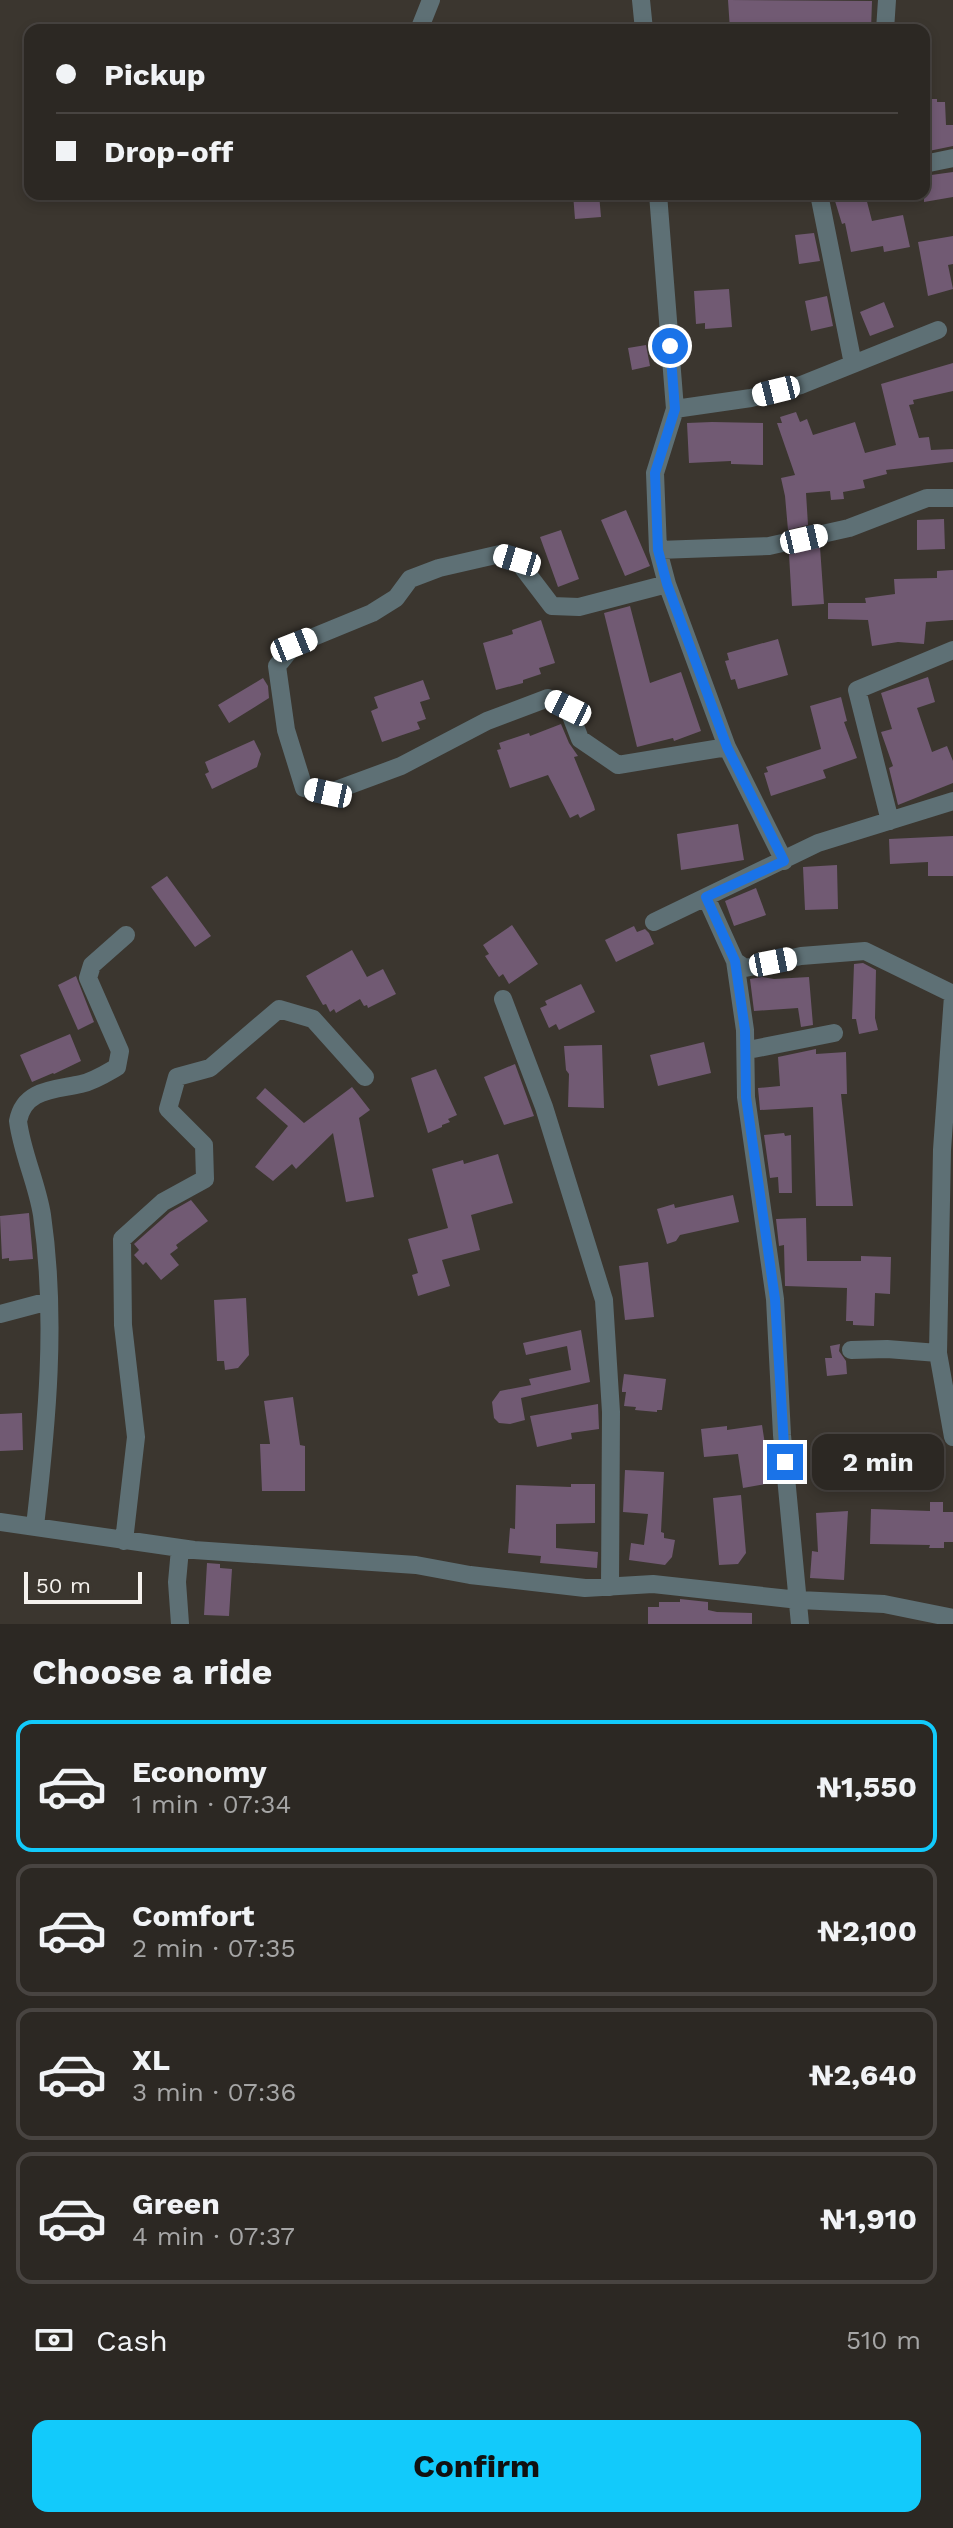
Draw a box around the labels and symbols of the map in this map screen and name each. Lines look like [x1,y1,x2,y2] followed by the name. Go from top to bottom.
[652,328,688,364] route start
[750,374,802,408] car
[778,522,830,556] car
[491,542,543,578] car
[267,625,321,665] car
[541,687,595,729] car
[302,776,354,810] car
[747,946,799,978] car
[813,1434,945,1490] callout: 2 min
[767,1444,803,1480] route end
[24,1568,142,1604] scale bar

